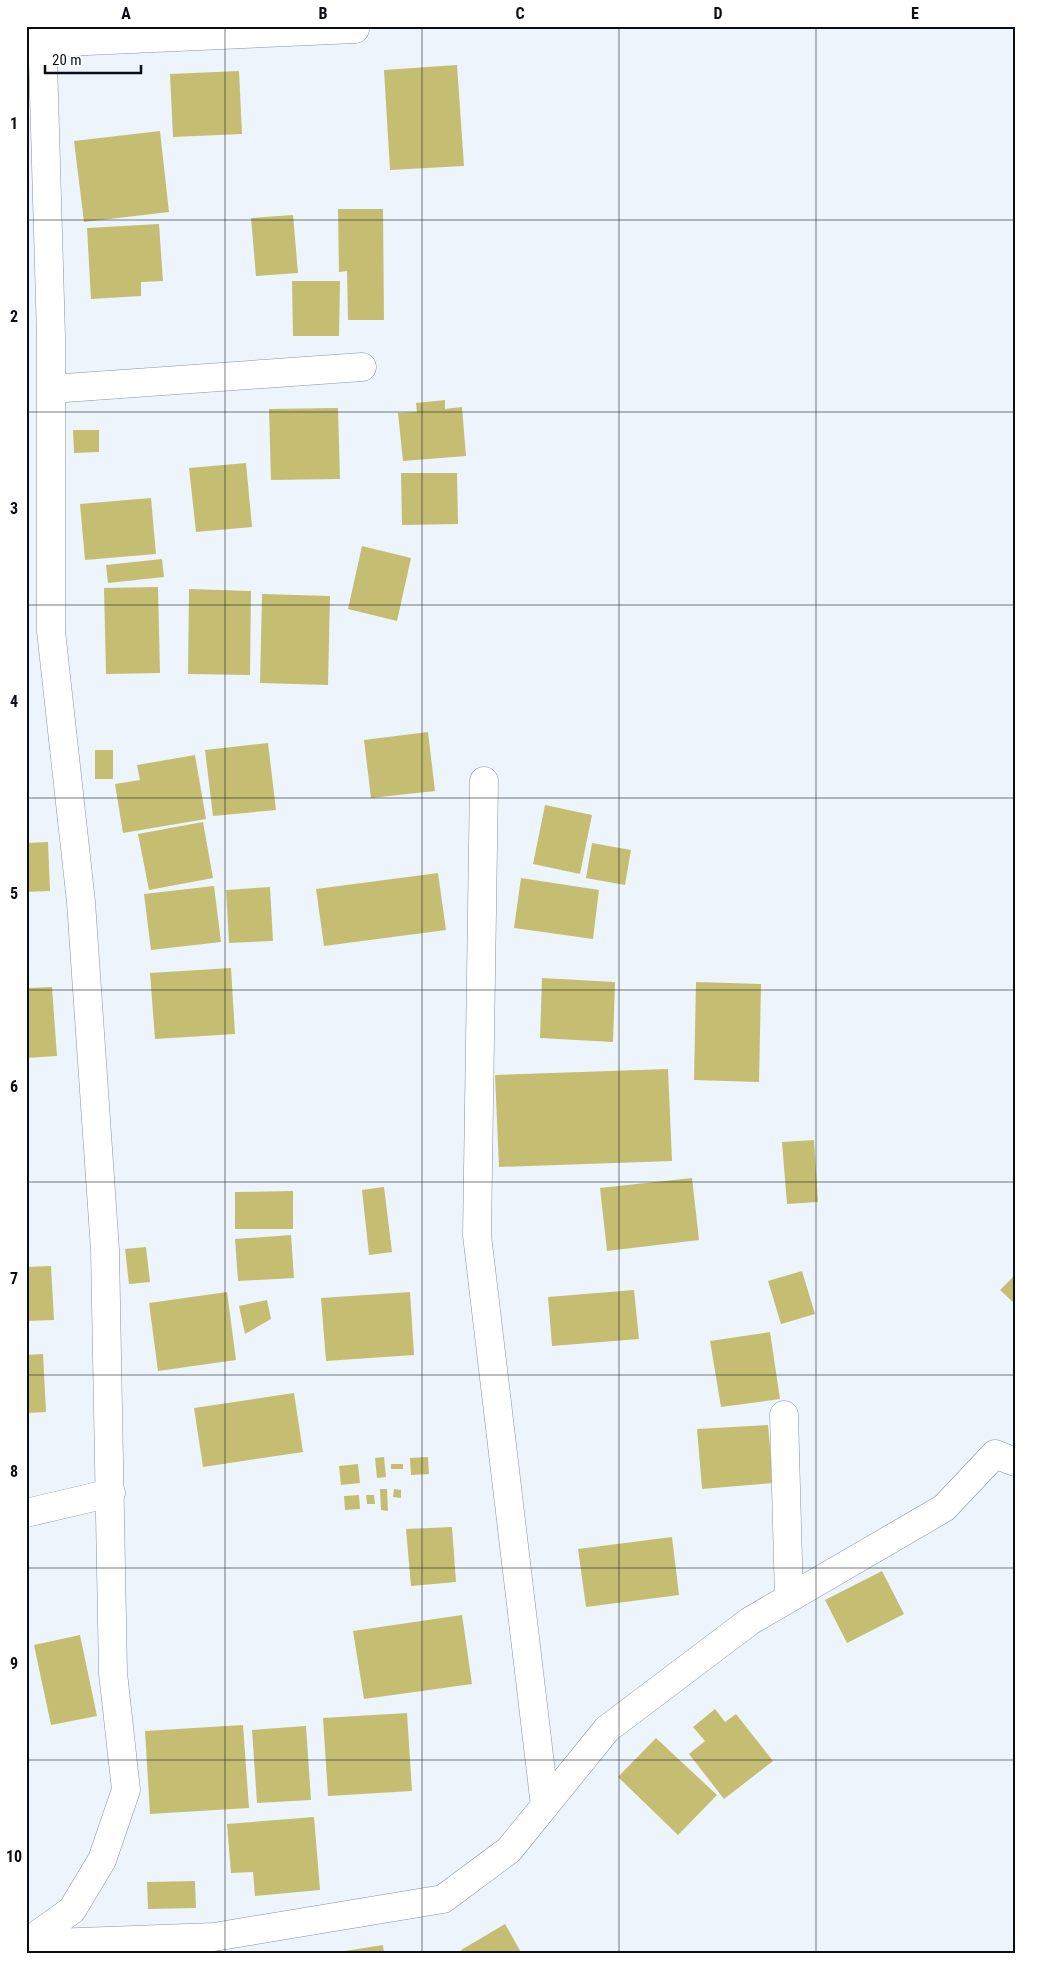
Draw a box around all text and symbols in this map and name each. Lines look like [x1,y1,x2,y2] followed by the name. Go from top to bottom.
[121,4,131,23] text: A
[319,4,328,23] text: B
[515,4,525,23] text: C
[713,4,723,23] text: D
[911,4,919,23] text: E
[45,42,141,74] scale bar
[52,51,82,69] text: 20 m
[10,114,18,133] text: 1
[10,307,18,326] text: 2
[10,499,18,518] text: 3
[10,692,18,711] text: 4
[10,884,18,903] text: 5
[10,1077,18,1096] text: 6
[10,1269,18,1288] text: 7
[10,1462,18,1481] text: 8
[10,1654,18,1673] text: 9
[6,1847,22,1866] text: 10

